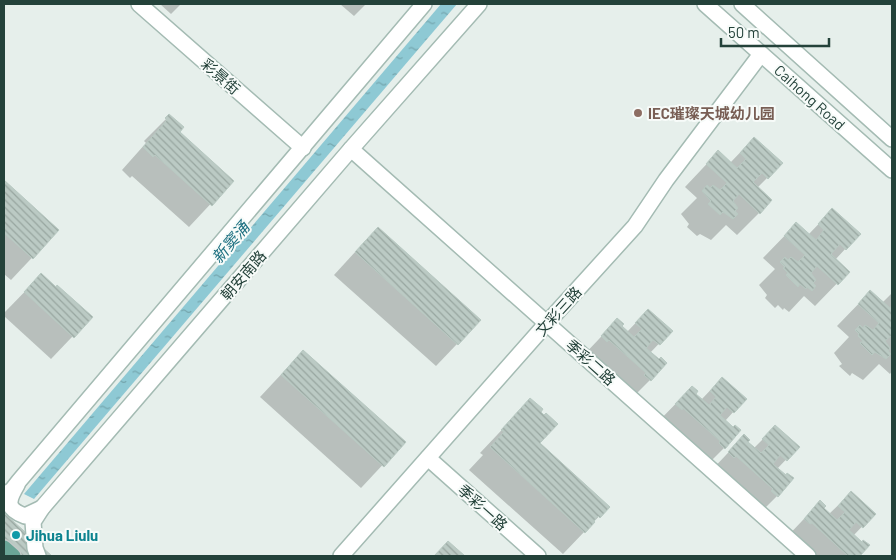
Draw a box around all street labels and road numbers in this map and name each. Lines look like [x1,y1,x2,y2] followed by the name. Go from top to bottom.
[198,54,244,98] street label: 彩景街
[771,61,849,133] street label: Caihong Road
[217,246,269,304] street label: 朝安南路
[531,283,585,339] street label: 文彩三路
[563,335,619,389] street label: 季彩二路
[455,480,511,534] street label: 季彩一路

